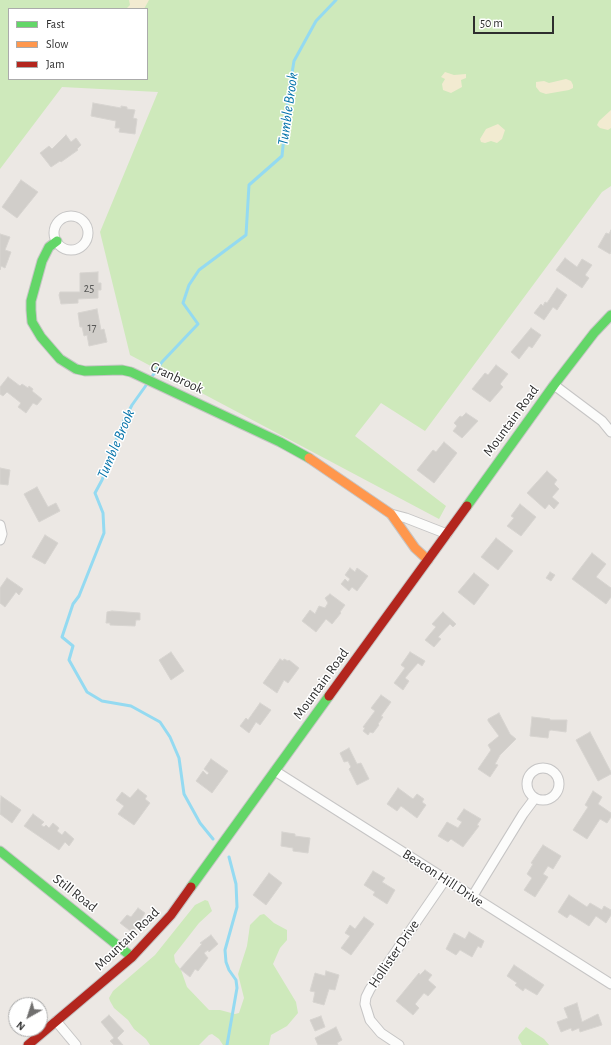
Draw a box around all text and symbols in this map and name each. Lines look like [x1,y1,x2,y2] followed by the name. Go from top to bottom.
[8,8,148,80] legend
[475,8,556,34] scale bar
[480,17,503,29] text: 50 m
[46,18,65,30] text: Fast
[46,38,68,50] text: Slow
[46,58,65,70] text: Jam
[274,71,302,147] water label: Tumble Brook
[84,281,94,295] house number: 25
[87,320,97,334] house number: 17
[148,358,206,398] street label: Cranbrook
[480,382,542,460] street label: Mountain Road
[93,407,139,481] water label: Tumble Brook
[290,645,352,723] street label: Mountain Road
[399,846,487,910] street label: Beacon Hill Drive
[50,871,100,915] street label: Still Road
[91,904,163,974] street label: Mountain Road
[365,917,423,991] street label: Hollister Drive
[8,997,48,1037] north arrow
[14,1019,27,1033] text: N

